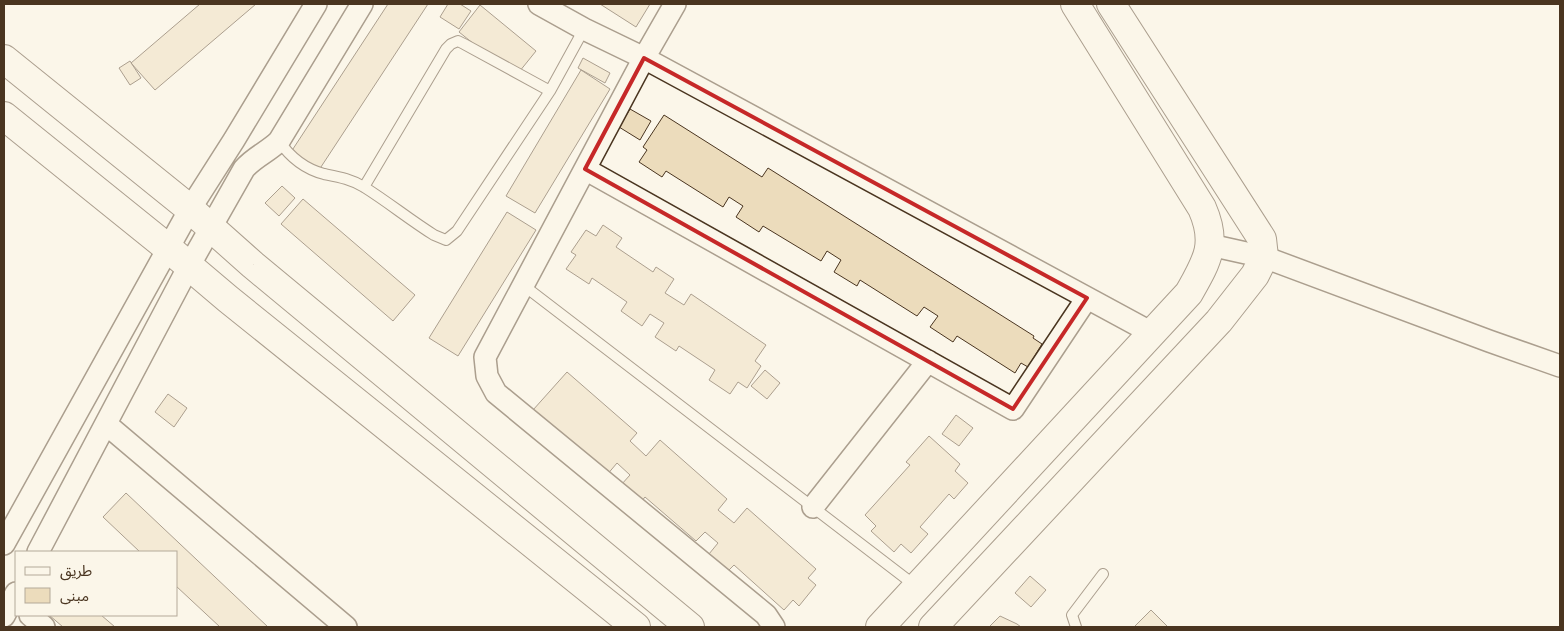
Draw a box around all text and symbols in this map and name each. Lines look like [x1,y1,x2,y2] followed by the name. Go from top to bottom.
[15,551,178,616] legend
[60,560,92,581] text: طريق
[60,585,89,606] text: مبنى

